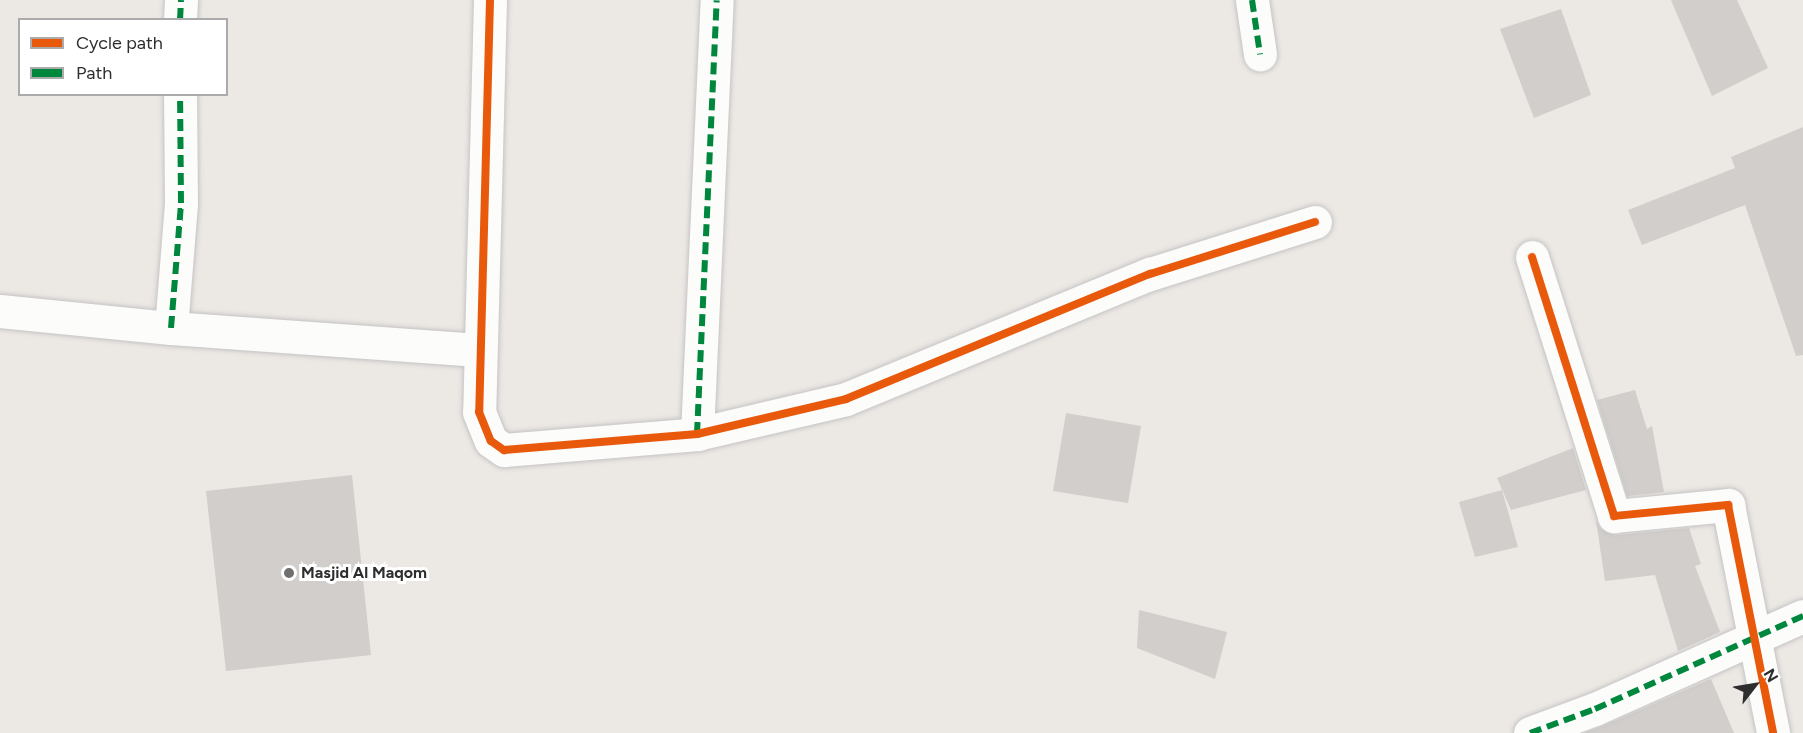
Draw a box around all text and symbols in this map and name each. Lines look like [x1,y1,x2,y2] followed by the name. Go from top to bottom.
[18,18,228,96] legend
[76,32,163,54] text: Cycle path
[76,62,112,84] text: Path
[301,563,427,583] place label: Masjid Al Maqom
[282,566,296,580] marker: Masjid Al Maqom
[1725,655,1785,715] north arrow
[1760,665,1782,686] text: N

